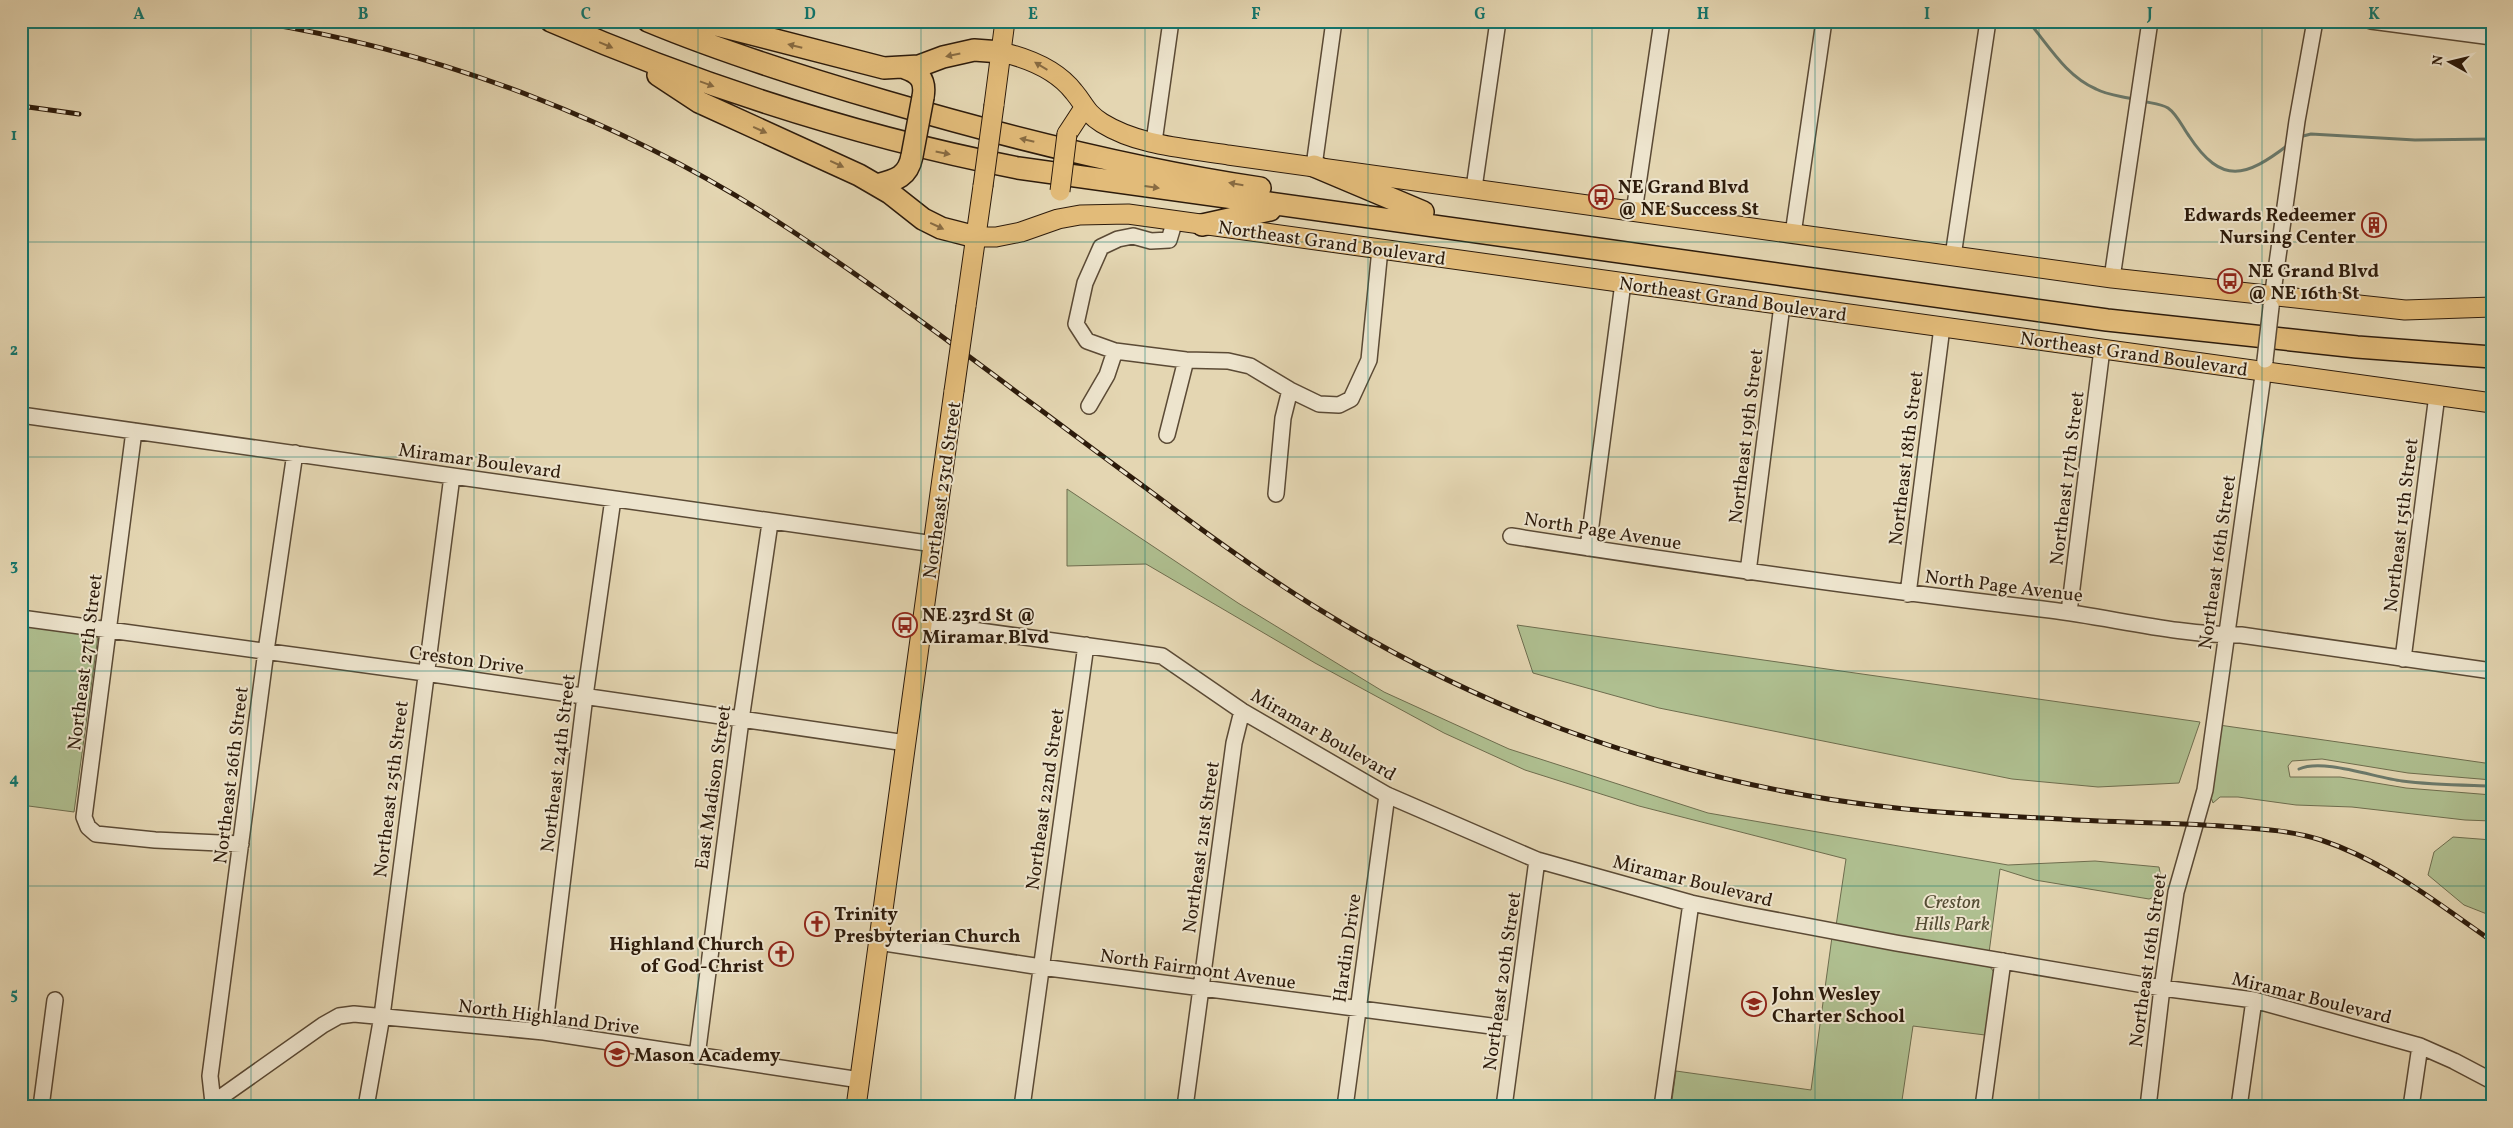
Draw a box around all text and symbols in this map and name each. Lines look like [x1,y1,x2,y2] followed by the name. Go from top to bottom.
[133,4,145,26] text: A
[358,4,369,26] text: B
[581,4,591,26] text: C
[804,4,816,26] text: D
[1028,4,1038,26] text: E
[1251,4,1261,26] text: F
[1474,4,1486,26] text: G
[1697,4,1709,26] text: H
[1924,4,1930,26] text: I
[2146,4,2153,26] text: J
[2368,4,2380,26] text: K
[2426,38,2476,88] north arrow
[599,42,613,50] one-way arrow
[788,42,803,50] one-way arrow
[945,51,961,59] one-way arrow
[2428,54,2449,67] text: N
[1034,62,1047,71] one-way arrow
[700,81,715,88] one-way arrow
[11,125,17,147] text: 1
[753,126,767,134] one-way arrow
[1020,136,1035,144] one-way arrow
[935,149,950,157] one-way arrow
[830,161,844,169] one-way arrow
[1618,175,1759,223] place label: NE Grand Blvd @ NE Success St
[1227,180,1243,188] one-way arrow
[1144,184,1160,192] one-way arrow
[1588,184,1614,210] bus stop icon: NE Grand Blvd @ NE Success St
[2184,203,2356,251] place label: Edwards Redeemer Nursing Center
[2361,212,2387,238] building icon: Edwards Redeemer Nursing Center
[1216,215,1447,273] street label: Northeast Grand Boulevard
[930,222,944,230] one-way arrow
[2248,259,2380,307] place label: NE Grand Blvd @ NE 16th St
[2217,268,2243,294] bus stop icon: NE Grand Blvd @ NE 16th St
[1617,271,1848,329] street label: Northeast Grand Boulevard
[2018,326,2249,384] street label: Northeast Grand Boulevard
[10,340,18,362] text: 2
[1723,347,1771,525] street label: Northeast 19th Street
[1883,369,1931,547] street label: Northeast 18th Street
[2044,389,2092,567] street label: Northeast 17th Street
[918,400,968,581] street label: Northeast 23rd Street
[2378,436,2426,614] street label: Northeast 15th Street
[397,438,563,486] street label: Miramar Boulevard
[2193,473,2243,651] street label: Northeast 16th Street
[1522,507,1683,557] street label: North Page Avenue
[10,555,18,577] text: 3
[1923,564,2084,610] street label: North Page Avenue
[62,572,110,752] street label: Northeast 27th Street
[922,603,1050,651] place label: NE 23rd St @ Miramar Blvd
[892,612,918,638] bus stop icon: NE 23rd St @ Miramar Blvd
[408,640,526,682] street label: Creston Drive
[535,672,583,854] street label: Northeast 24th Street
[1245,683,1401,788] street label: Miramar Boulevard
[208,685,256,865] street label: Northeast 26th Street
[368,699,416,879] street label: Northeast 25th Street
[690,703,738,871] street label: East Madison Street
[1020,706,1072,892] street label: Northeast 22nd Street
[1177,759,1227,935] street label: Northeast 21st Street
[9,769,19,791] text: 4
[1610,849,1775,914] street label: Miramar Boulevard
[2124,871,2174,1049] street label: Northeast 16th Street
[1478,890,1528,1072] street label: Northeast 20th Street
[1914,890,1990,938] park label: Creston Hills Park
[1327,892,1368,1004] street label: Hardin Drive
[834,902,1021,950] place label: Trinity Presbyterian Church
[804,911,830,937] church icon: Trinity Presbyterian Church
[609,932,764,980] place label: Highland Church of God-Christ
[768,941,794,967] church icon: Highland Church of God-Christ
[1098,943,1297,997] street label: North Fairmont Avenue
[2229,966,2394,1031] street label: Miramar Boulevard
[1771,982,1905,1030] place label: John Wesley Charter School
[10,984,18,1006] text: 5
[1741,991,1767,1017] school or university icon: John Wesley Charter School
[457,994,641,1042] street label: North Highland Drive
[604,1041,630,1067] school or university icon: Mason Academy
[634,1043,781,1069] place label: Mason Academy

